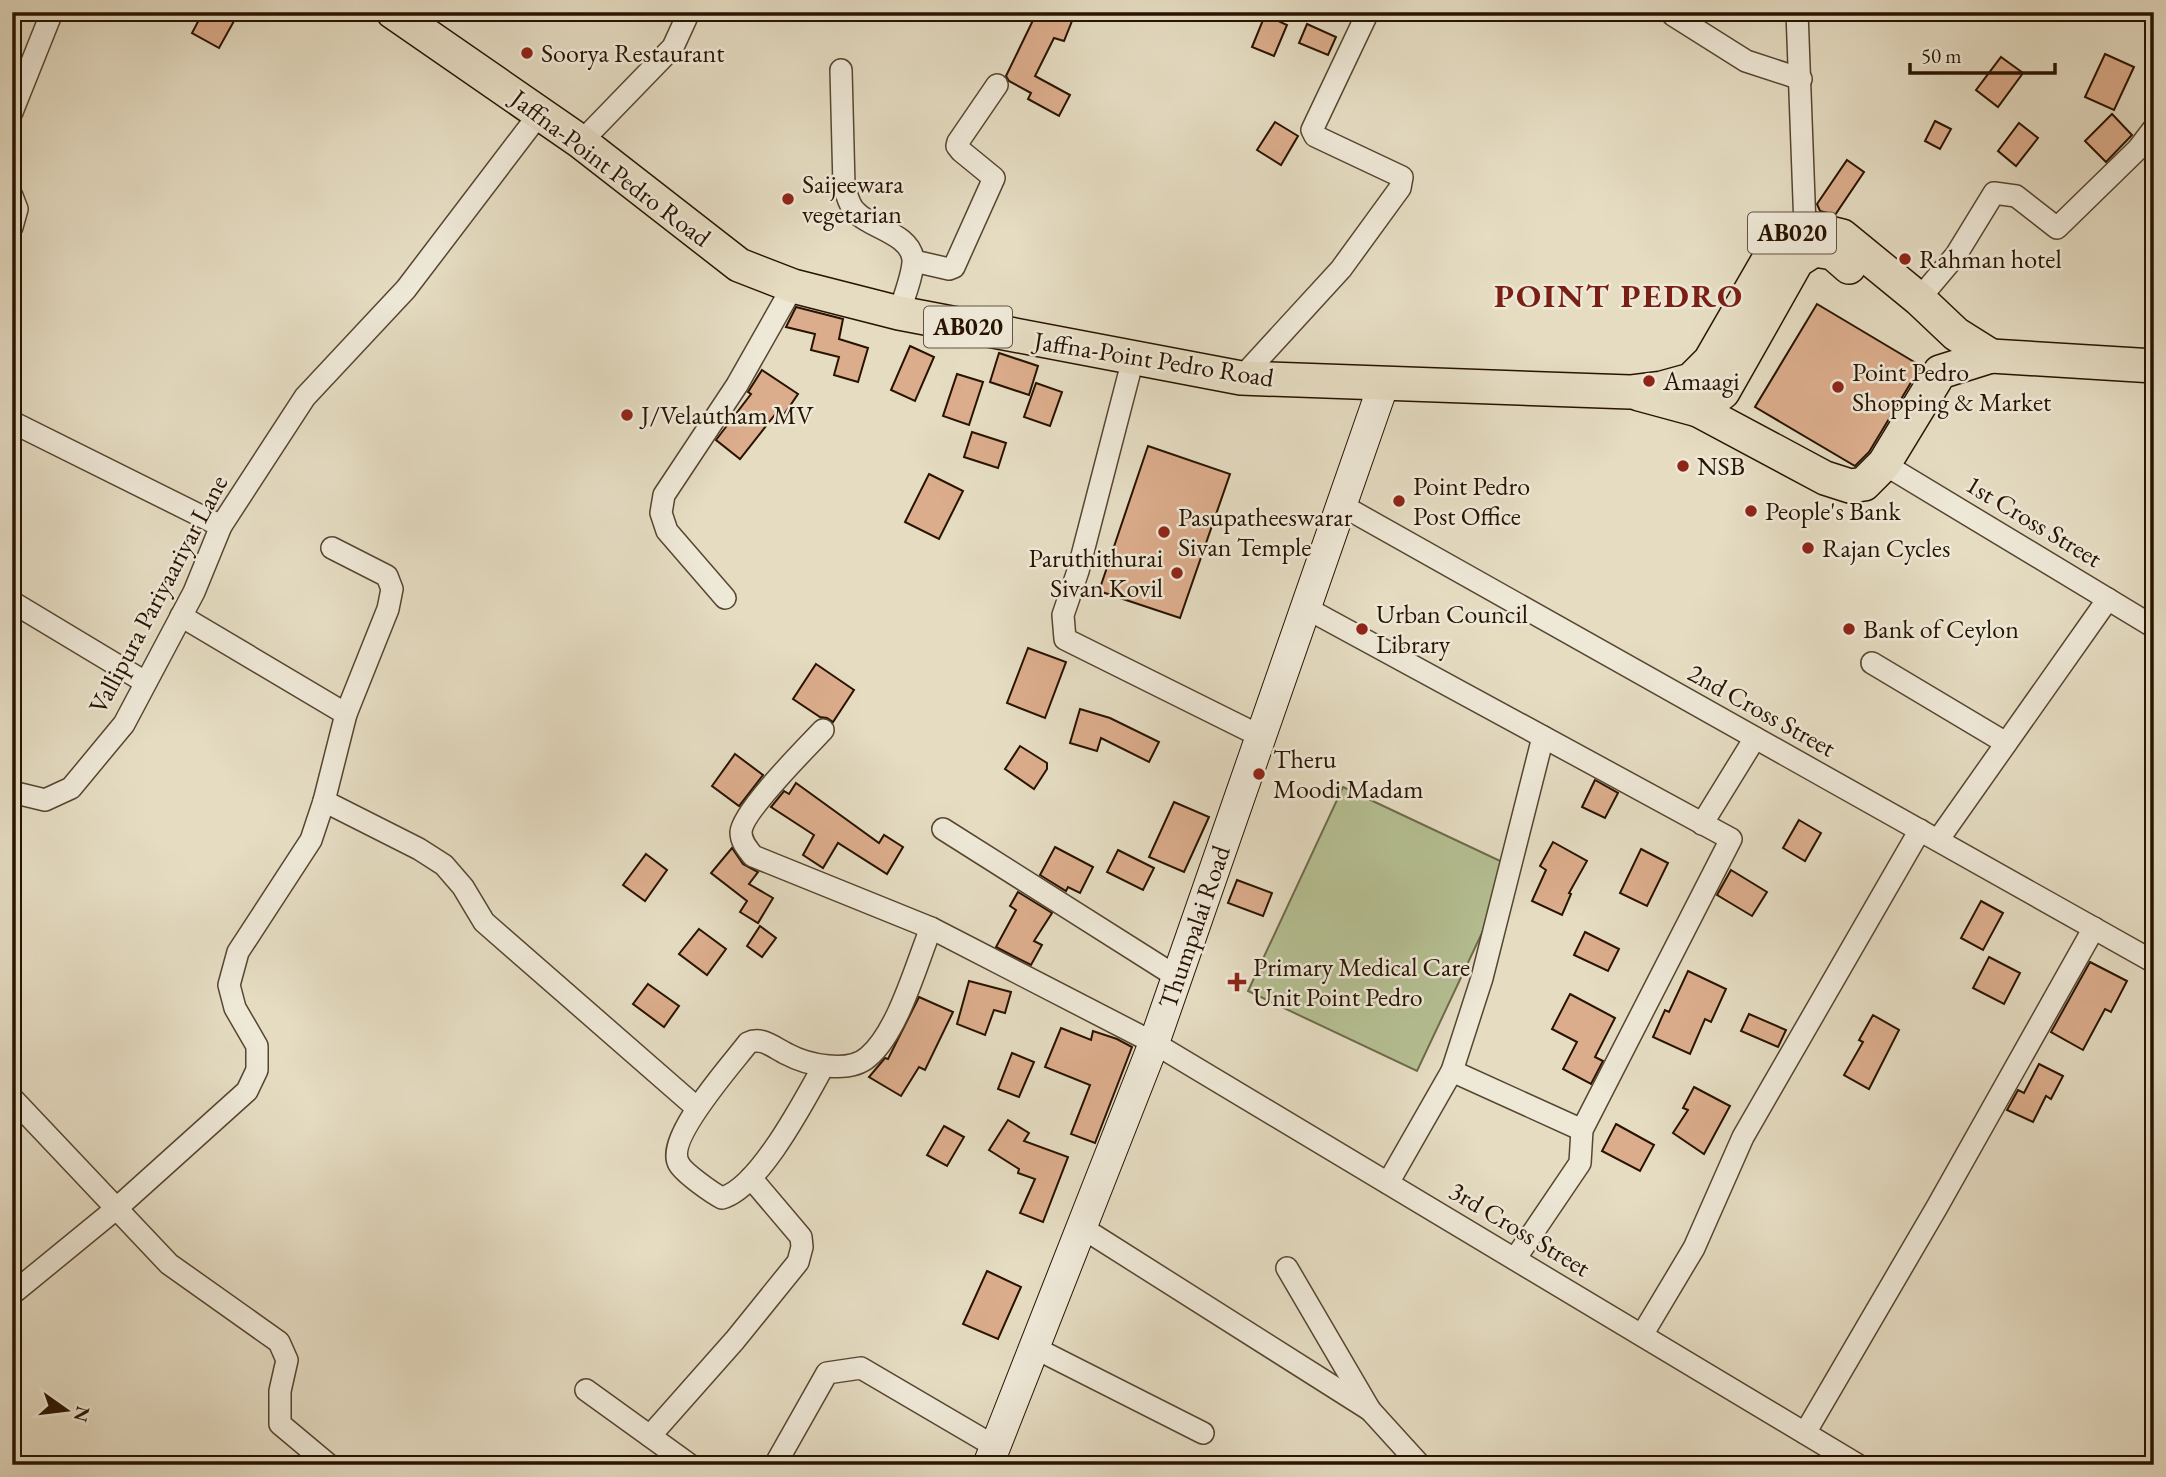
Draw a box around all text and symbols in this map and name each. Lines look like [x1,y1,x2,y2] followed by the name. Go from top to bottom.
[1910,32,2056,76] scale bar
[541,36,724,70] place label: Soorya Restaurant
[1921,42,1962,69] text: 50 m
[519,45,535,61] marker: Soorya Restaurant
[503,80,719,255] street label: Jaffna-Point Pedro Road
[802,167,904,231] place label: Saijeewara vegetarian
[780,191,796,207] marker: Saijeewara vegetarian
[1748,212,1836,254] road number: AB020
[1919,242,2062,276] place label: Rahman hotel
[1897,251,1913,267] marker: Rahman hotel
[1494,274,1744,317] district label: POINT PEDRO
[924,306,1012,348] road number: AB020
[1030,323,1277,395] street label: Jaffna-Point Pedro Road
[1852,355,2051,419] place label: Point Pedro Shopping & Market
[1662,364,1740,398] place label: Amaagi
[1641,373,1657,389] marker: Amaagi
[1830,379,1846,395] marker: Point Pedro Shopping & Market
[639,398,814,432] place label: J/Velautham MV
[619,407,635,423] marker: J/Velautham MV
[1697,449,1745,483] place label: NSB
[1675,458,1691,474] marker: NSB
[1960,467,2108,575] street label: 1st Cross Street
[81,469,235,719] street label: Vallipura Pariyaariyar Lane
[1413,469,1530,533] place label: Point Pedro Post Office
[1391,493,1407,509] marker: Point Pedro Post Office
[1765,494,1901,528] place label: People's Bank
[1178,500,1353,564] place label: Pasupatheeswarar Sivan Temple
[1743,503,1759,519] marker: People's Bank
[1156,524,1172,540] marker: Pasupatheeswarar Sivan Temple
[1822,531,1950,565] place label: Rajan Cycles
[1800,540,1816,556] marker: Rajan Cycles
[1029,541,1163,605] place label: Paruthithurai Sivan Kovil
[1169,565,1185,581] marker: Paruthithurai Sivan Kovil
[1376,597,1528,661] place label: Urban Council Library
[1863,612,2019,646] place label: Bank of Ceylon
[1354,621,1370,637] marker: Urban Council Library
[1841,621,1857,637] marker: Bank of Ceylon
[1682,655,1842,765] street label: 2nd Cross Street
[1273,742,1423,806] place label: Theru Moodi Madam
[1251,766,1267,782] marker: Theru Moodi Madam
[1150,840,1238,1013] street label: Thumpalai Road
[1253,950,1470,1014] place label: Primary Medical Care Unit Point Pedro
[1227,972,1247,992] marker: Primary Medical Care Unit Point Pedro
[1443,1174,1597,1284] street label: 3rd Cross Street
[32,1376,102,1446] north arrow
[68,1404,96,1425] text: N

